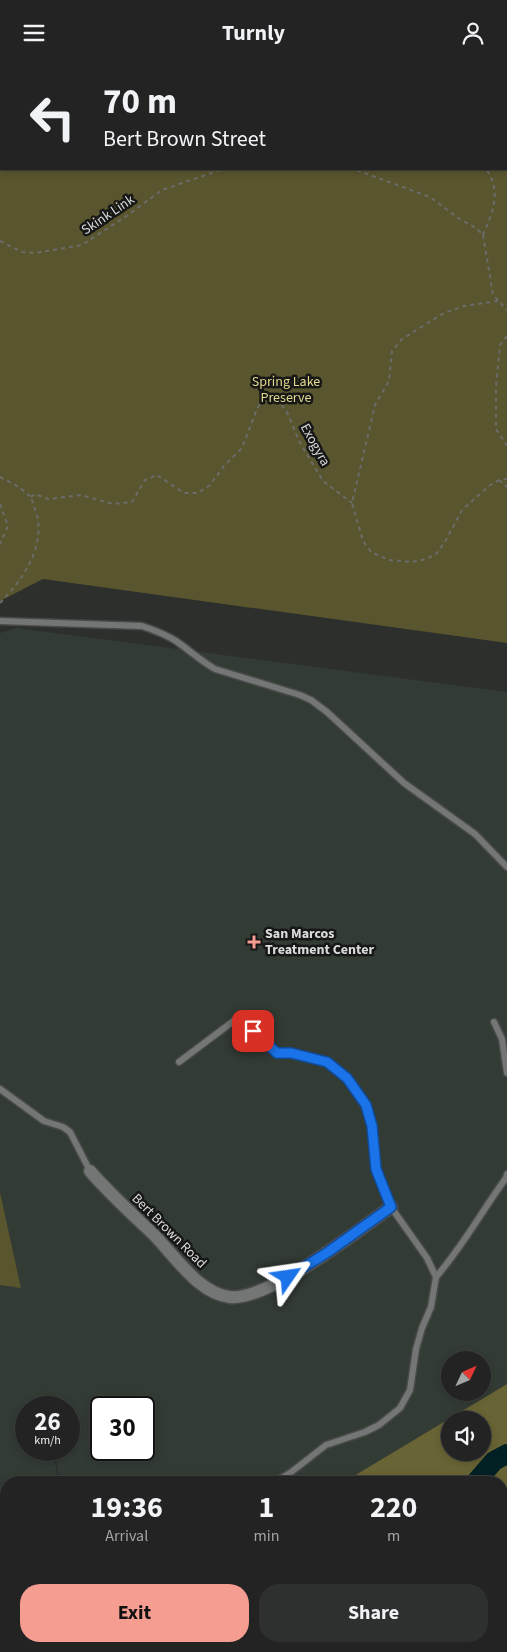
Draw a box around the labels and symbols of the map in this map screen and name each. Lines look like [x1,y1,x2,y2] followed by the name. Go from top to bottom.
[78,190,139,240] street label: Skink Link
[252,372,320,408] park label: Spring Lake Preserve
[295,420,335,470] street label: Exogyra
[265,924,374,960] place label: San Marcos Treatment Center
[247,935,261,949] marker: San Marcos Treatment Center
[232,1010,274,1052] pin
[127,1189,211,1273] street label: Bert Brown Road
[261,1250,313,1302] position arrow
[441,1351,491,1401] north arrow
[90,1396,155,1461] speed limit sign: 30

